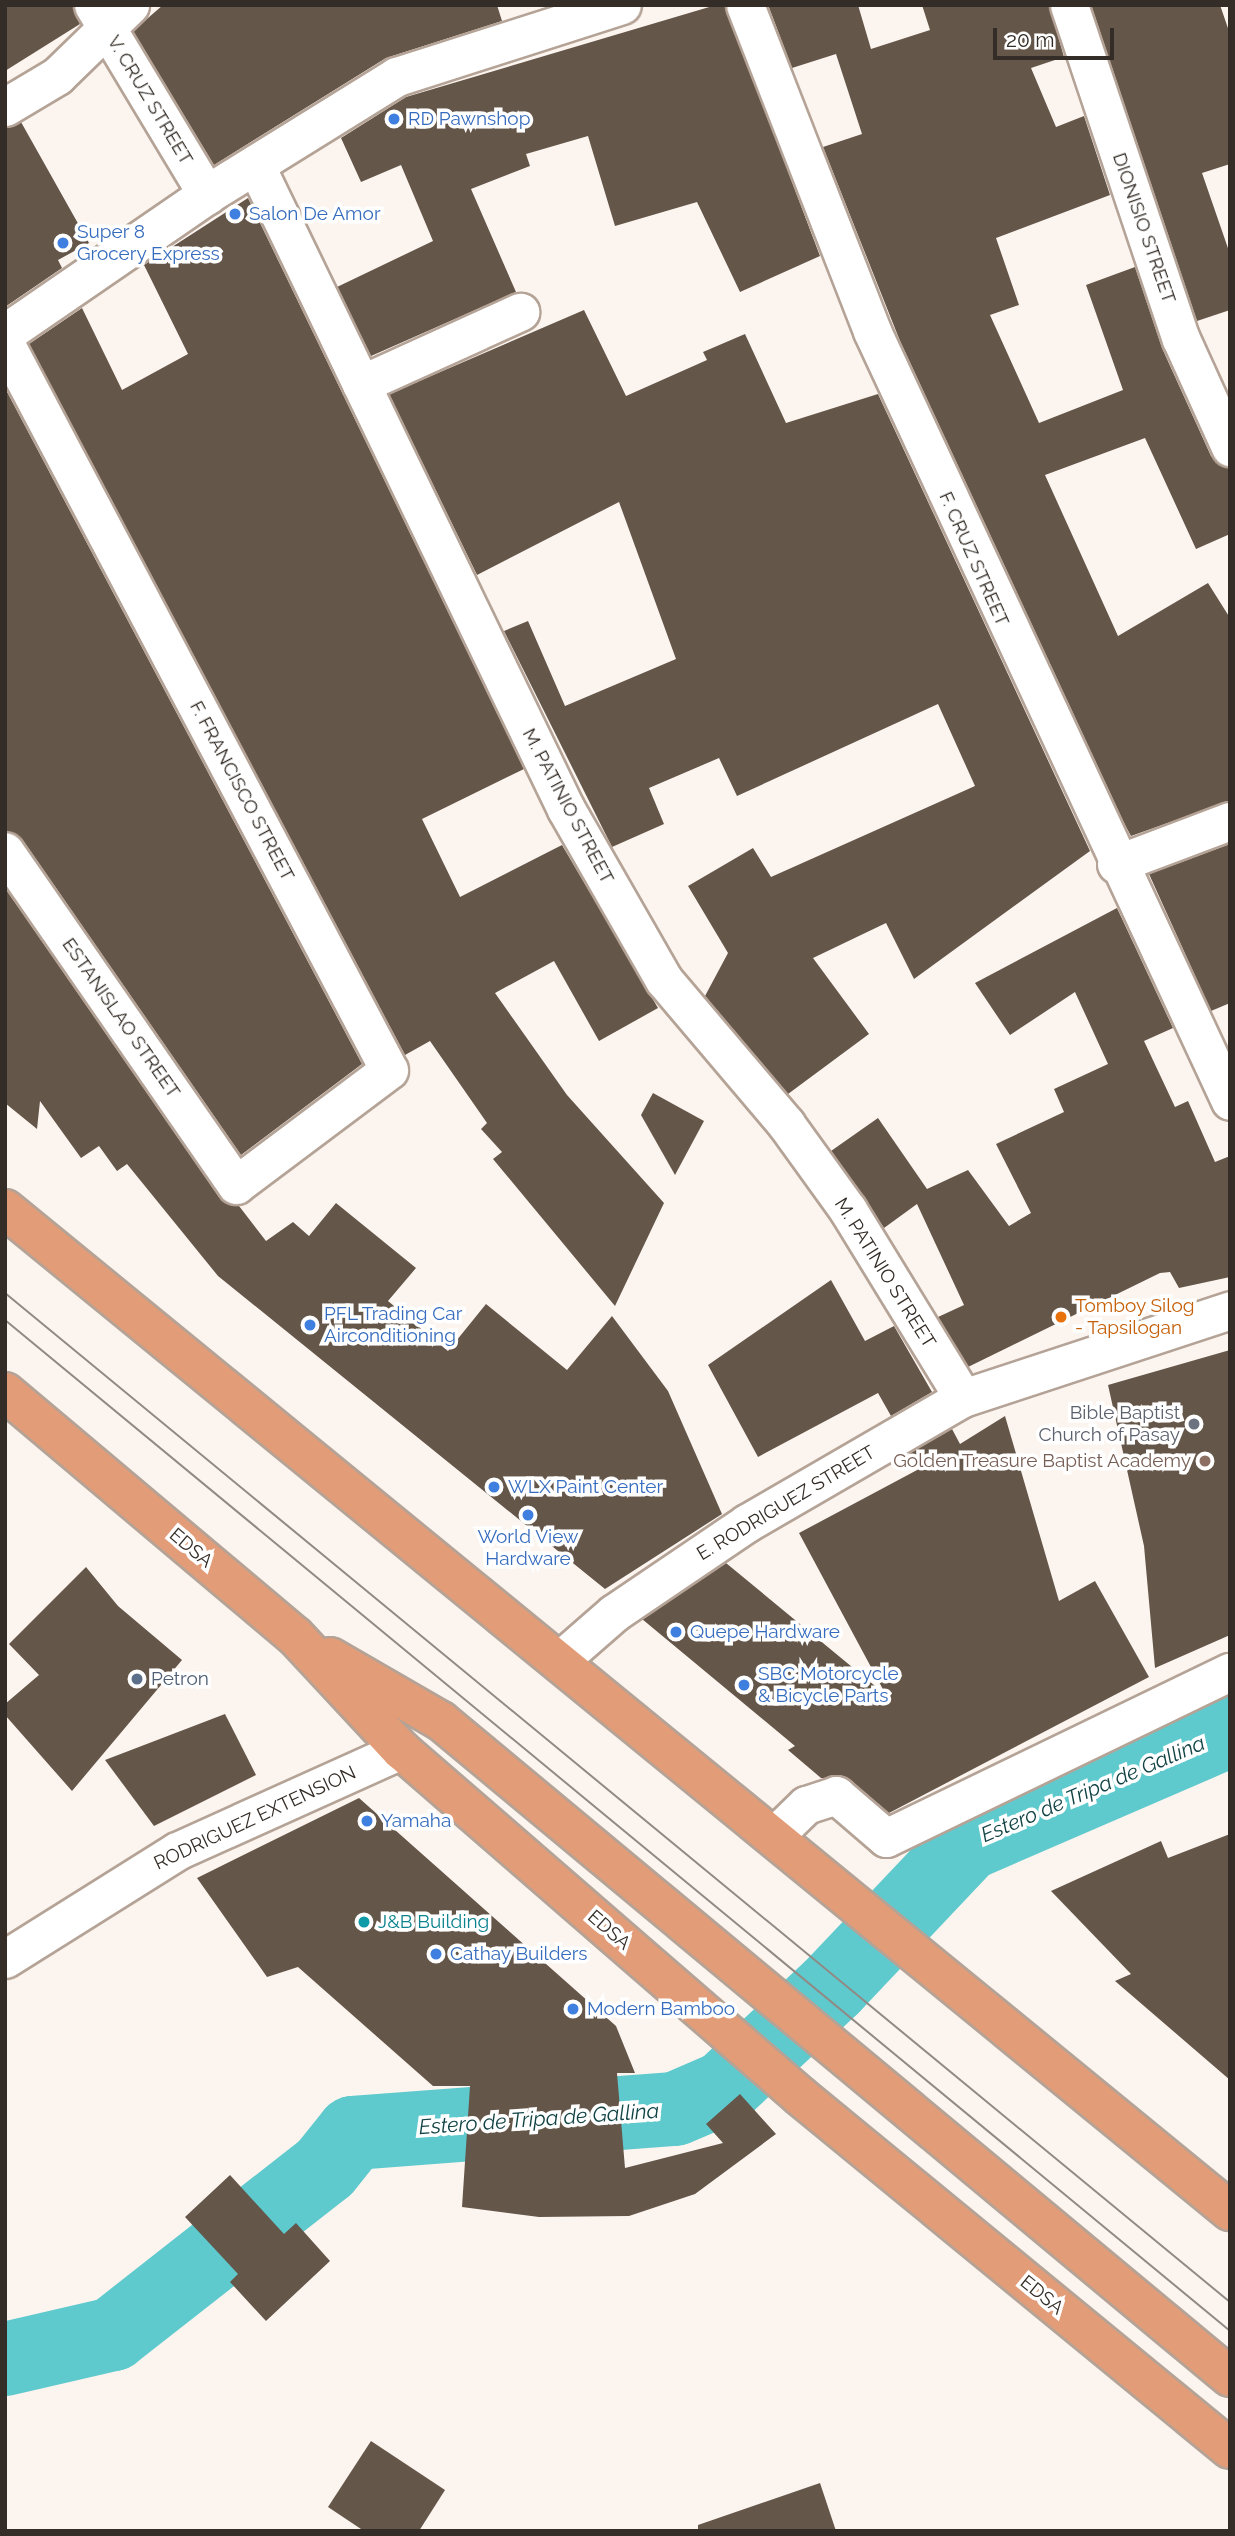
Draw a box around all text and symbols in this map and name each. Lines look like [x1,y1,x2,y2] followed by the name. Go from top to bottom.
[997,14,1118,58] scale bar
[1006,27,1054,52] text: 20 m
[102,31,198,169] street label: V. CRUZ STREET
[408,108,530,130] place label: RD Pawnshop
[386,111,402,127] marker: RD Pawnshop
[1108,150,1180,306] street label: DIONISIO STREET
[249,203,381,225] place label: Salon De Amor
[227,206,243,222] marker: Salon De Amor
[77,221,220,265] place label: Super 8 Grocery Express
[55,235,71,251] marker: Super 8 Grocery Express
[934,488,1014,630] street label: F. CRUZ STREET
[185,697,299,885] street label: F. FRANCISCO STREET
[517,724,619,888] street label: M. PATINIO STREET
[57,934,185,1102] street label: ESTANISLAO STREET
[830,1194,940,1352] street label: M. PATINIO STREET
[1075,1295,1195,1339] place label: Tomboy Silog - Tapsilogan
[324,1303,463,1347] place label: PFL Trading Car Airconditioning
[1053,1309,1069,1325] marker: Tomboy Silog - Tapsilogan
[302,1317,318,1333] marker: PFL Trading Car Airconditioning
[1038,1402,1180,1446] place label: Bible Baptist Church of Pasay
[1186,1416,1202,1432] marker: Bible Baptist Church of Pasay
[693,1441,879,1565] street label: E. RODRIGUEZ STREET
[892,1450,1191,1472] place label: Golden Treasure Baptist Academy
[1197,1453,1213,1469] marker: Golden Treasure Baptist Academy
[508,1476,663,1498] place label: WLX Paint Center
[486,1479,502,1495] marker: WLX Paint Center
[520,1507,536,1523] marker: World View Hardware
[165,1523,217,1573] street label: EDSA
[477,1526,579,1570] place label: World View Hardware
[690,1621,840,1643] place label: Quepe Hardware
[668,1624,684,1640] marker: Quepe Hardware
[758,1663,899,1707] place label: SBC Motorcycle & Bicycle Parts
[151,1668,209,1690] place label: Petron
[129,1671,145,1687] marker: Petron
[736,1677,752,1693] marker: SBC Motorcycle & Bicycle Parts
[977,1730,1209,1848] water label: Estero de Tripa de Gallina
[150,1761,360,1875] street label: RODRIGUEZ EXTENSION
[381,1810,451,1832] place label: Yamaha
[359,1813,375,1829] marker: Yamaha
[583,1905,635,1955] street label: EDSA
[378,1911,489,1933] place label: J&B Building
[356,1914,372,1930] marker: J&B Building
[450,1943,588,1965] place label: Cathay Builders
[428,1946,444,1962] marker: Cathay Builders
[587,1998,735,2020] place label: Modern Bamboo
[565,2001,581,2017] marker: Modern Bamboo
[418,2098,660,2140] water label: Estero de Tripa de Gallina
[1016,2271,1068,2319] street label: EDSA

